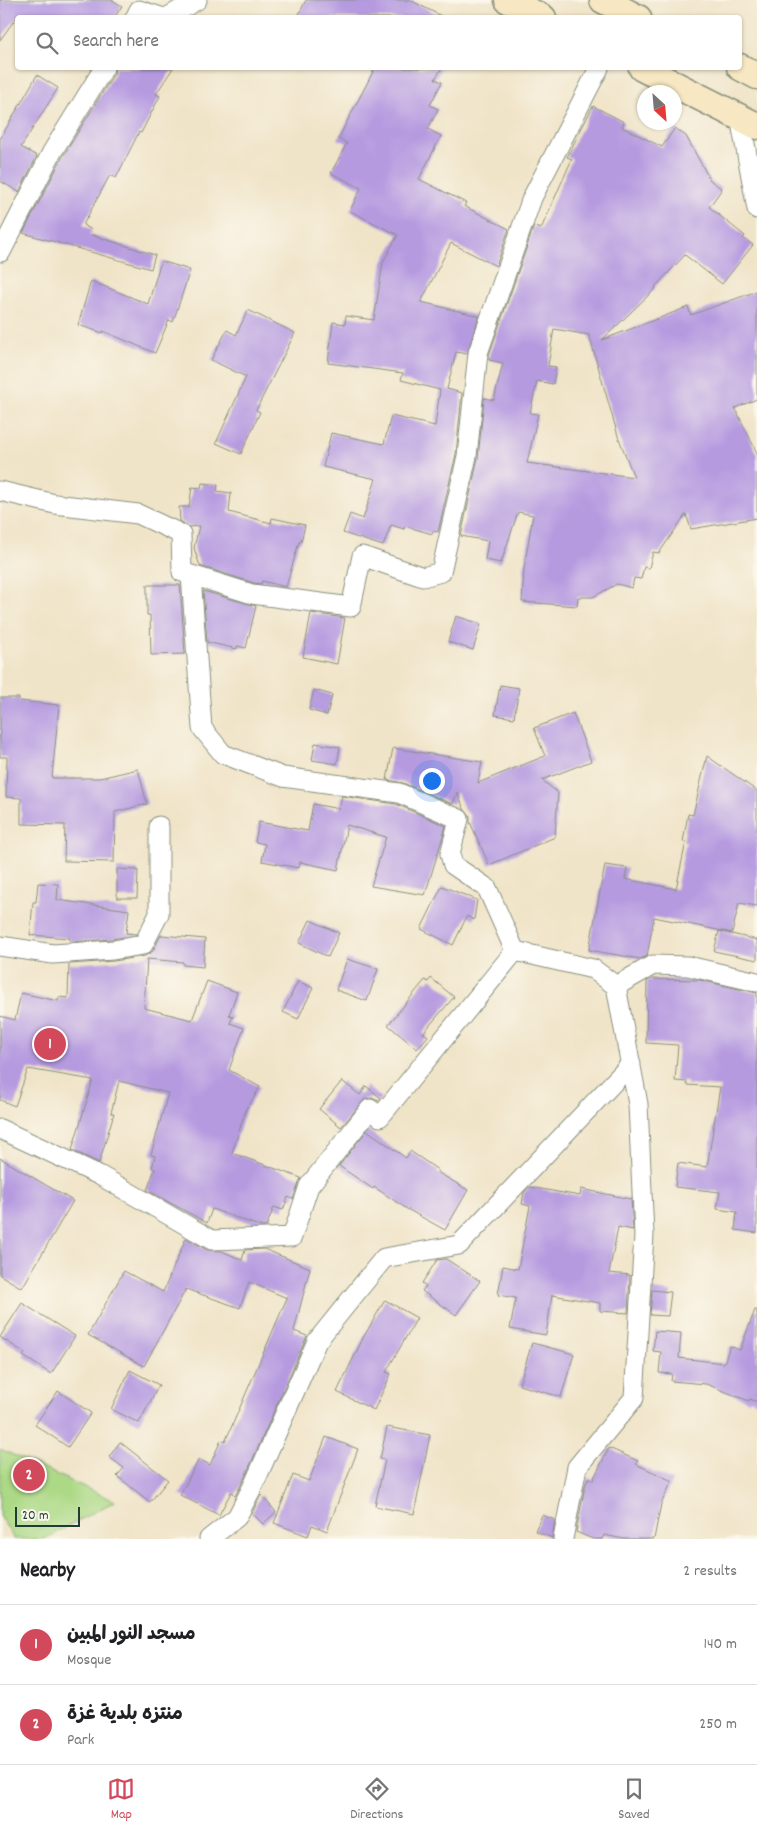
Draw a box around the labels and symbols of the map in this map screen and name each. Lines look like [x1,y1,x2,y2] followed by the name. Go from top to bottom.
[637,85,682,130] north arrow
[419,768,445,794] your location
[34,1025,66,1063] pin: 1
[13,1456,45,1494] pin: 2
[15,1504,80,1527] scale bar

